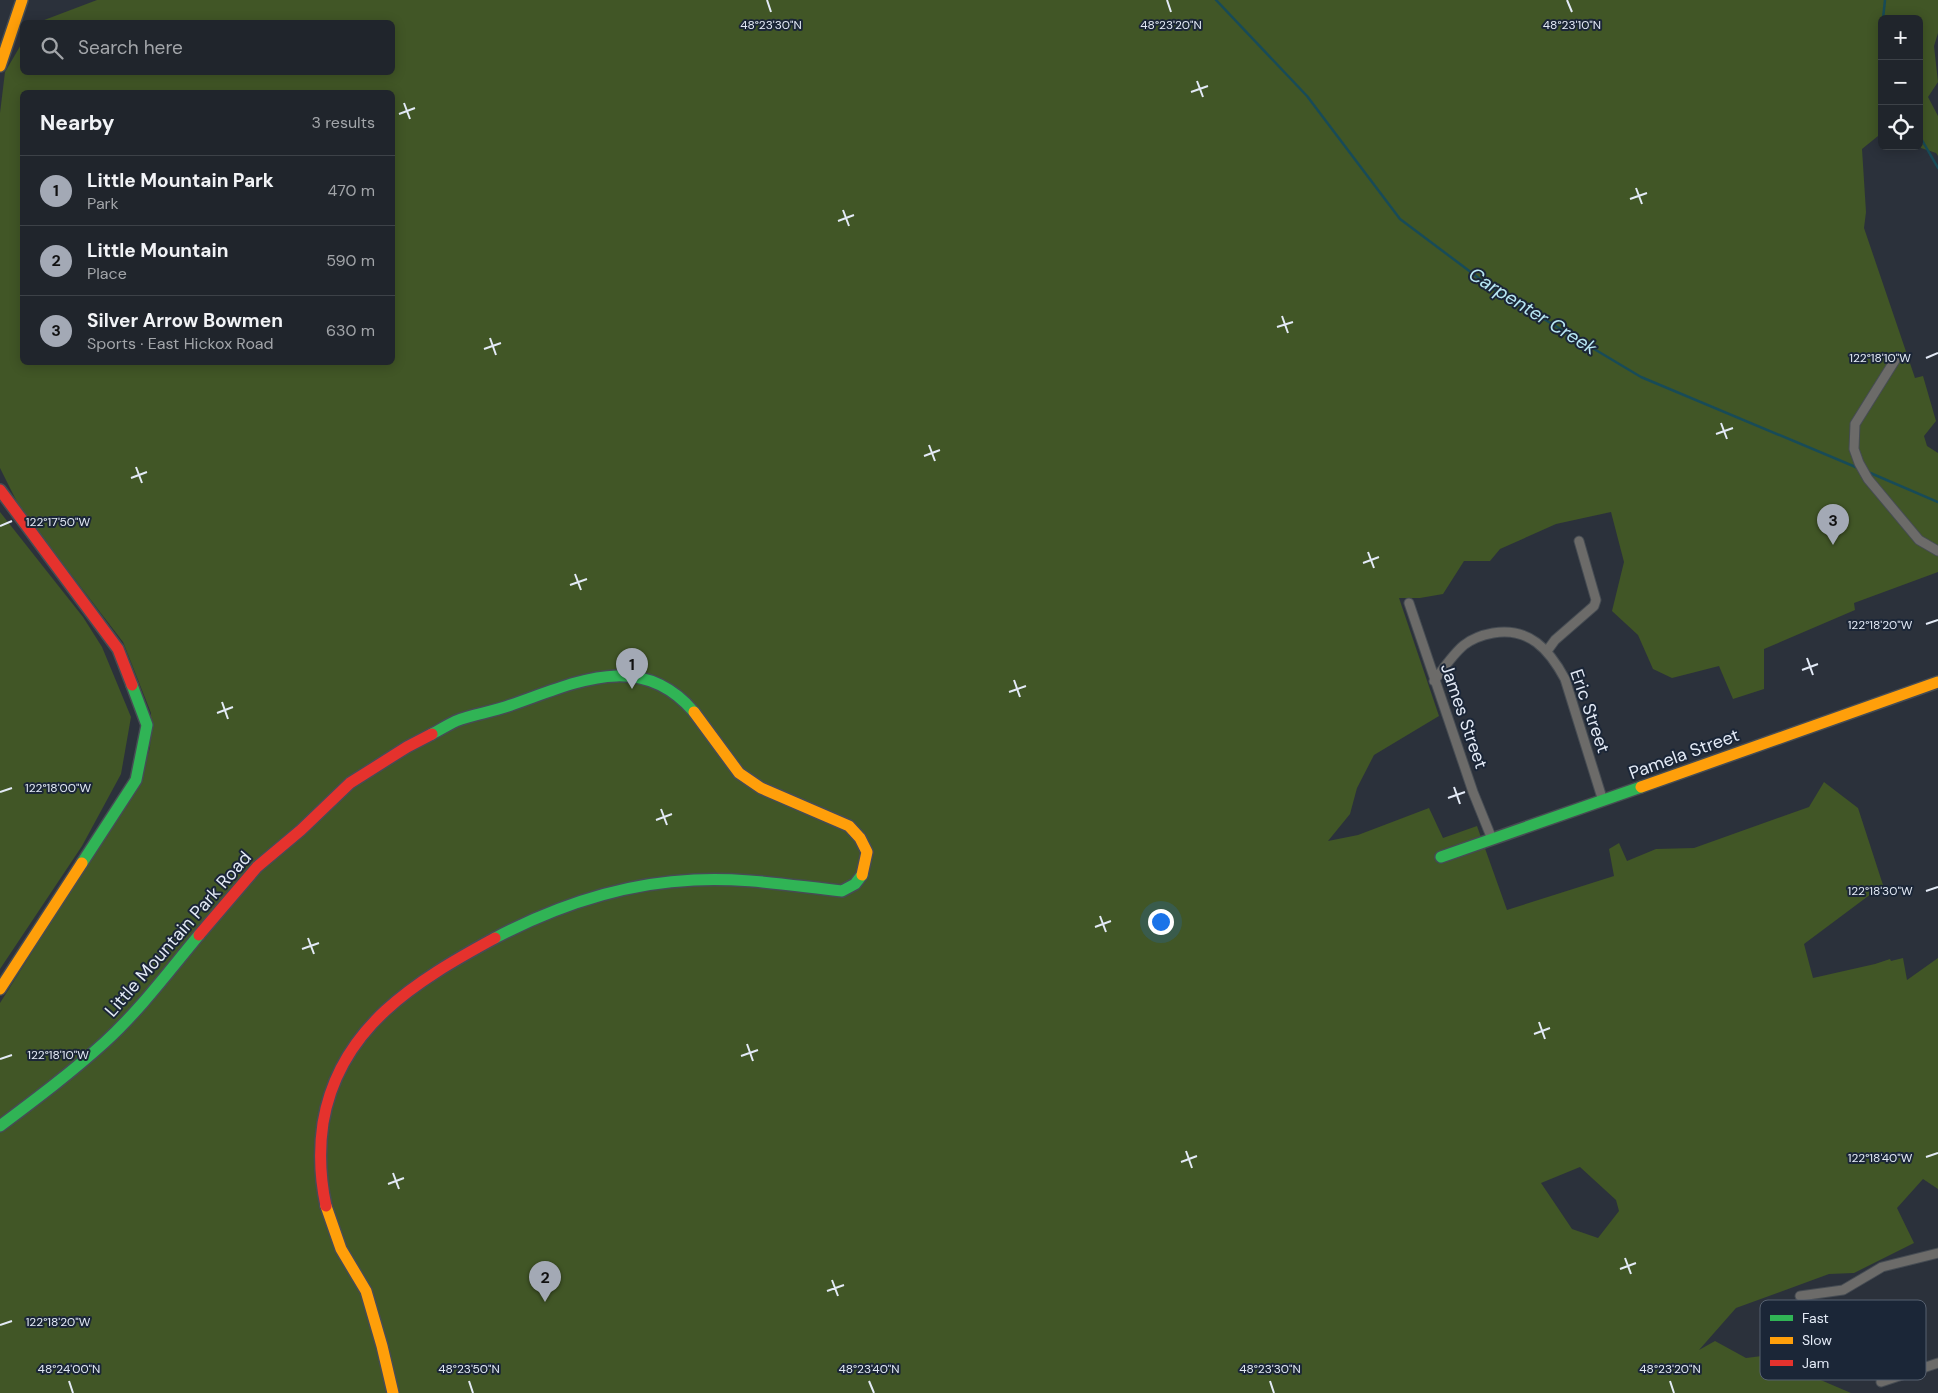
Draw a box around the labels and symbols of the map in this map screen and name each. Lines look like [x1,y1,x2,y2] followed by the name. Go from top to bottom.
[740,17,802,33] text: 48°23'30"N
[1140,17,1202,33] text: 48°23'20"N
[1543,17,1601,33] text: 48°23'10"N
[1464,261,1602,361] water label: Carpenter Creek
[1849,350,1911,366] text: 122°18'10"W
[1817,504,1849,545] pin: 3
[26,514,91,530] text: 122°17'50"W
[1848,617,1913,633] text: 122°18'20"W
[616,648,648,689] pin: 1
[1435,660,1493,772] street label: James Street
[1564,666,1616,756] street label: Eric Street
[1626,723,1742,785] street label: Pamela Street
[25,780,91,796] text: 122°18'00"W
[99,846,257,1022] street label: Little Mountain Park Road
[1847,883,1913,899] text: 122°18'30"W
[1148,909,1174,935] your location
[27,1047,89,1063] text: 122°18'10"W
[1848,1150,1913,1166] text: 122°18'40"W
[529,1261,561,1302] pin: 2
[1760,1300,1926,1380] legend
[1802,1309,1829,1327] text: Fast
[26,1314,91,1330] text: 122°18'20"W
[1802,1331,1832,1349] text: Slow
[1802,1354,1829,1372] text: Jam
[38,1361,100,1377] text: 48°24'00"N
[438,1361,500,1377] text: 48°23'50"N
[838,1361,900,1377] text: 48°23'40"N
[1239,1361,1301,1377] text: 48°23'30"N
[1639,1361,1701,1377] text: 48°23'20"N

